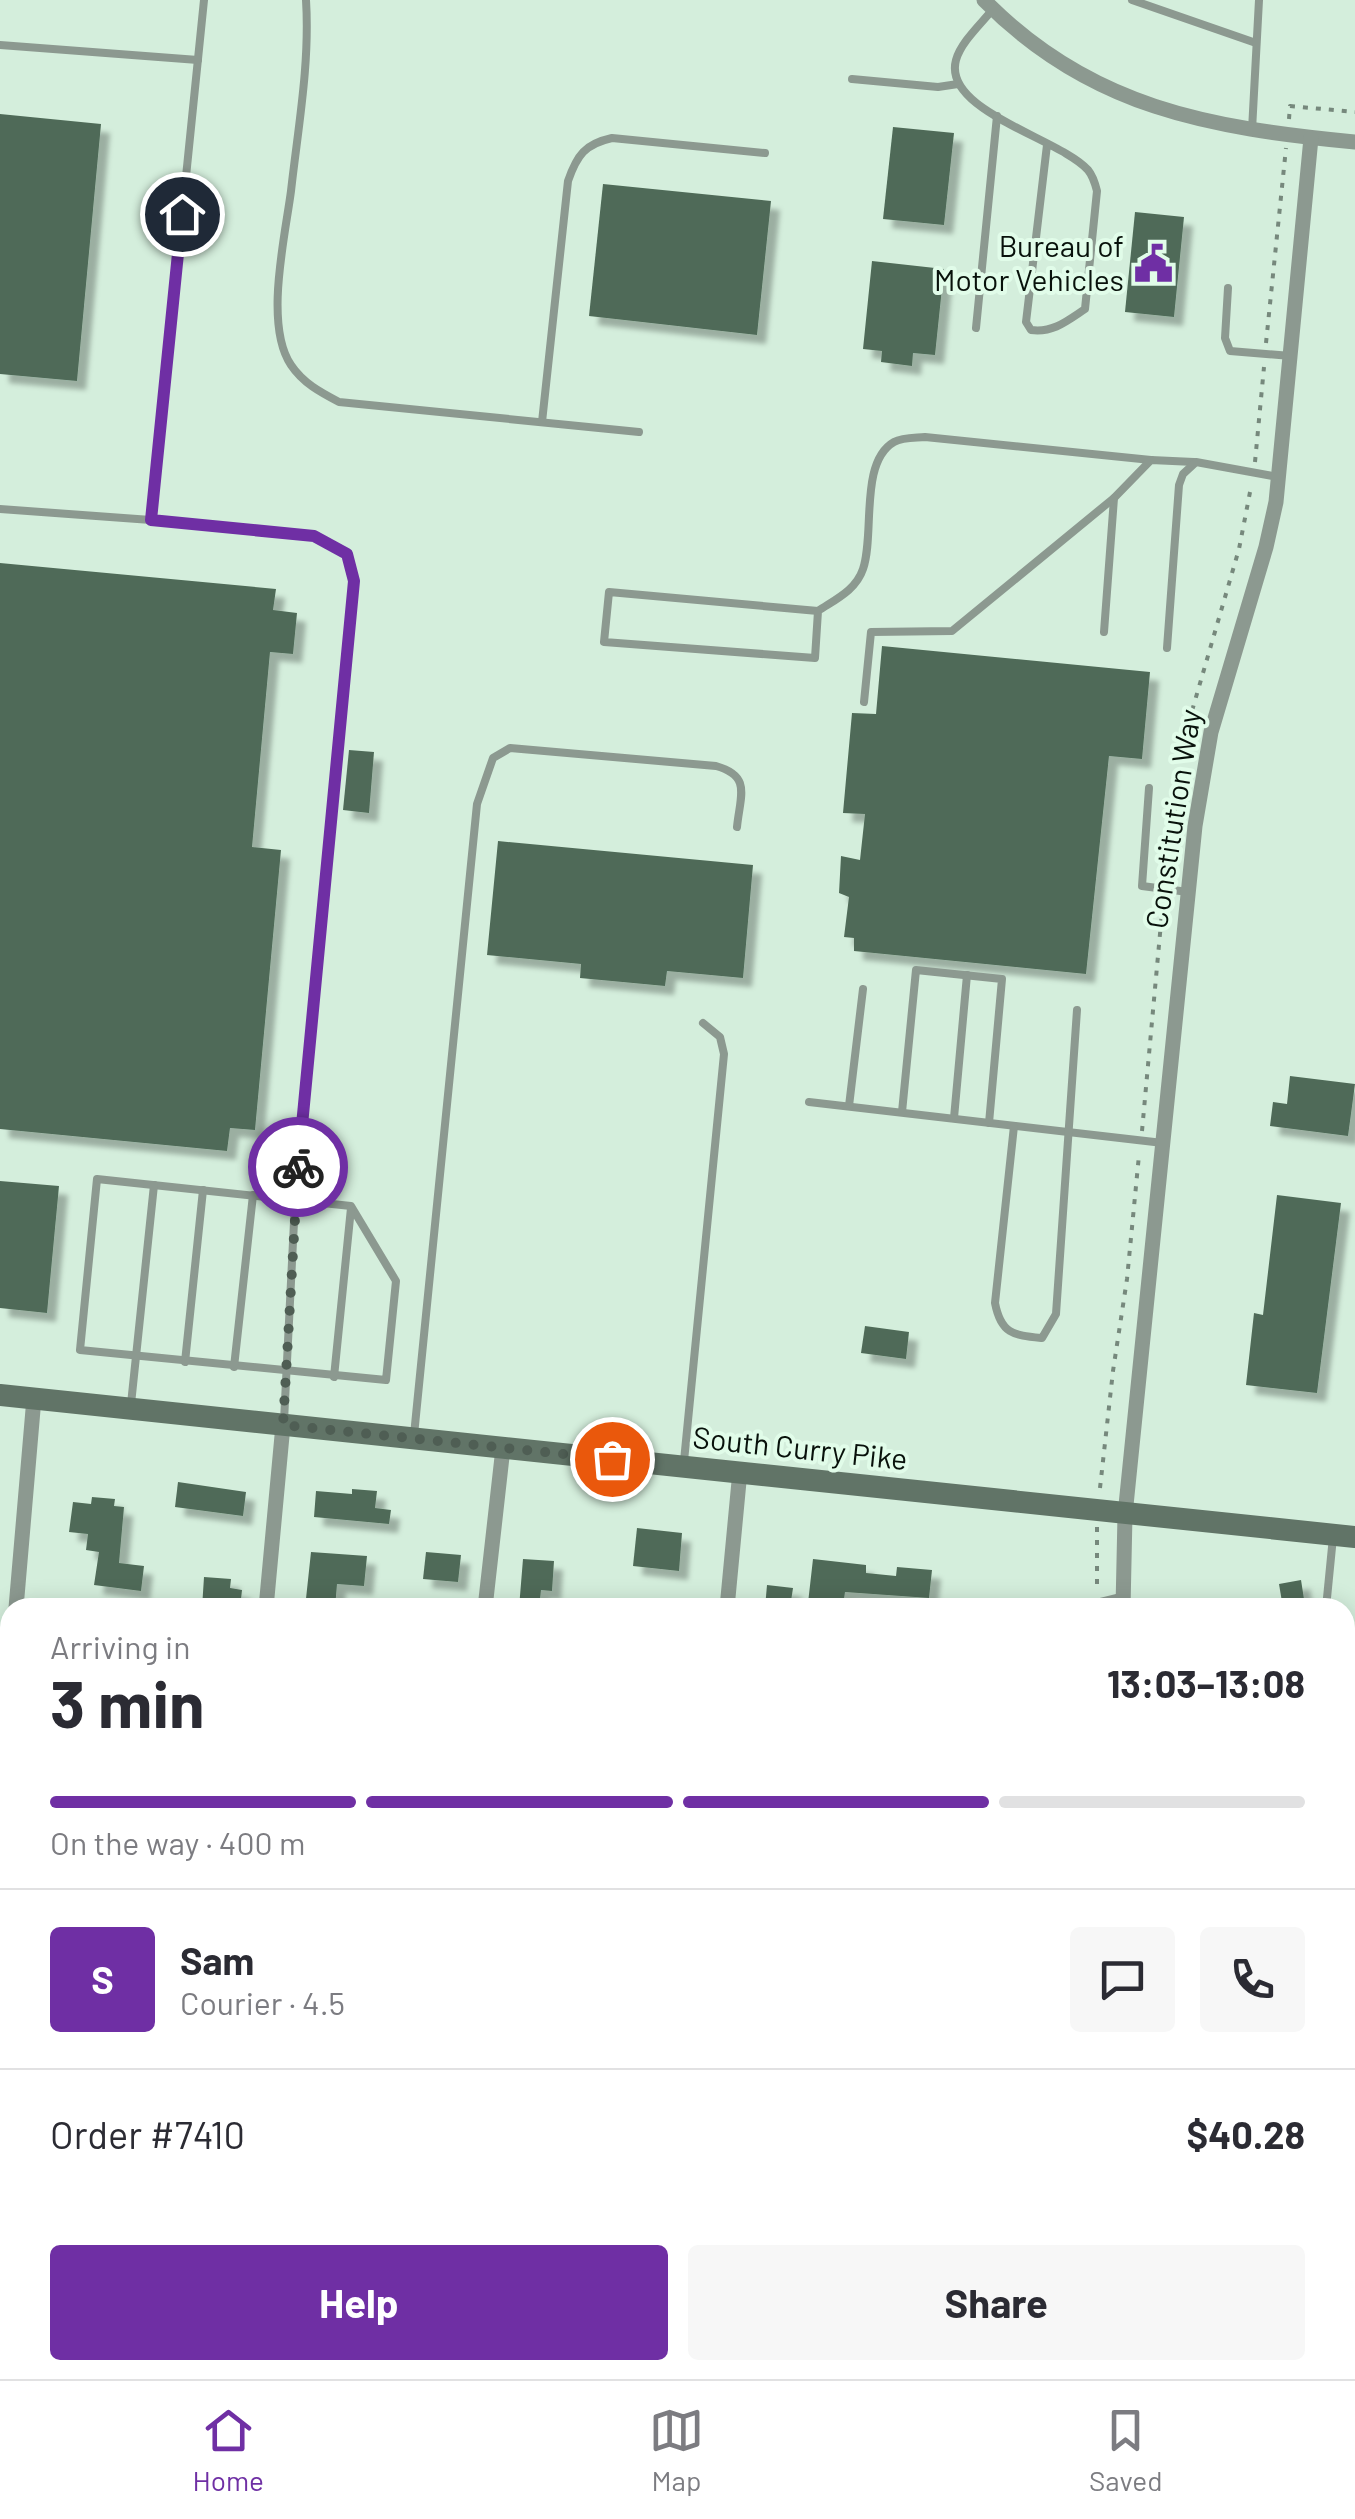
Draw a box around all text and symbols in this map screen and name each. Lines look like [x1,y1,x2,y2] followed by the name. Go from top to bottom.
[140,172,225,257] pin
[155,187,210,242] icon: home
[934,227,1124,297] place label: Bureau of Motor Vehicles
[1133,243,1175,285] public building icon: Bureau of Motor Vehicles
[1137,706,1207,931] street label: Constitution Way
[248,1117,348,1217] courier
[271,1140,326,1195] icon: bike
[570,1417,655,1502] pin
[691,1418,909,1476] street label: South Curry Pike
[585,1432,640,1487] icon: bag
[50,1627,190,1665] text: Arriving in
[1107,1660,1305,1706] text: 13:03–13:08
[50,1663,205,1741] text: 3 min
[50,1823,306,1861] text: On the way · 400 m
[1070,1927,1175,2032] button: chat
[1200,1927,1305,2032] button: phone
[180,1937,254,1983] text: Sam
[91,1956,114,2002] text: S
[180,1983,345,2021] text: Courier · 4.5
[50,2111,245,2157] text: Order #7410
[1187,2111,1305,2157] text: $40.28
[50,2245,668,2360] button: Help
[688,2245,1305,2360] button: Share
[193,2403,264,2497] tab: Home
[649,2403,704,2497] tab: Map
[1089,2403,1162,2497] tab: Saved

